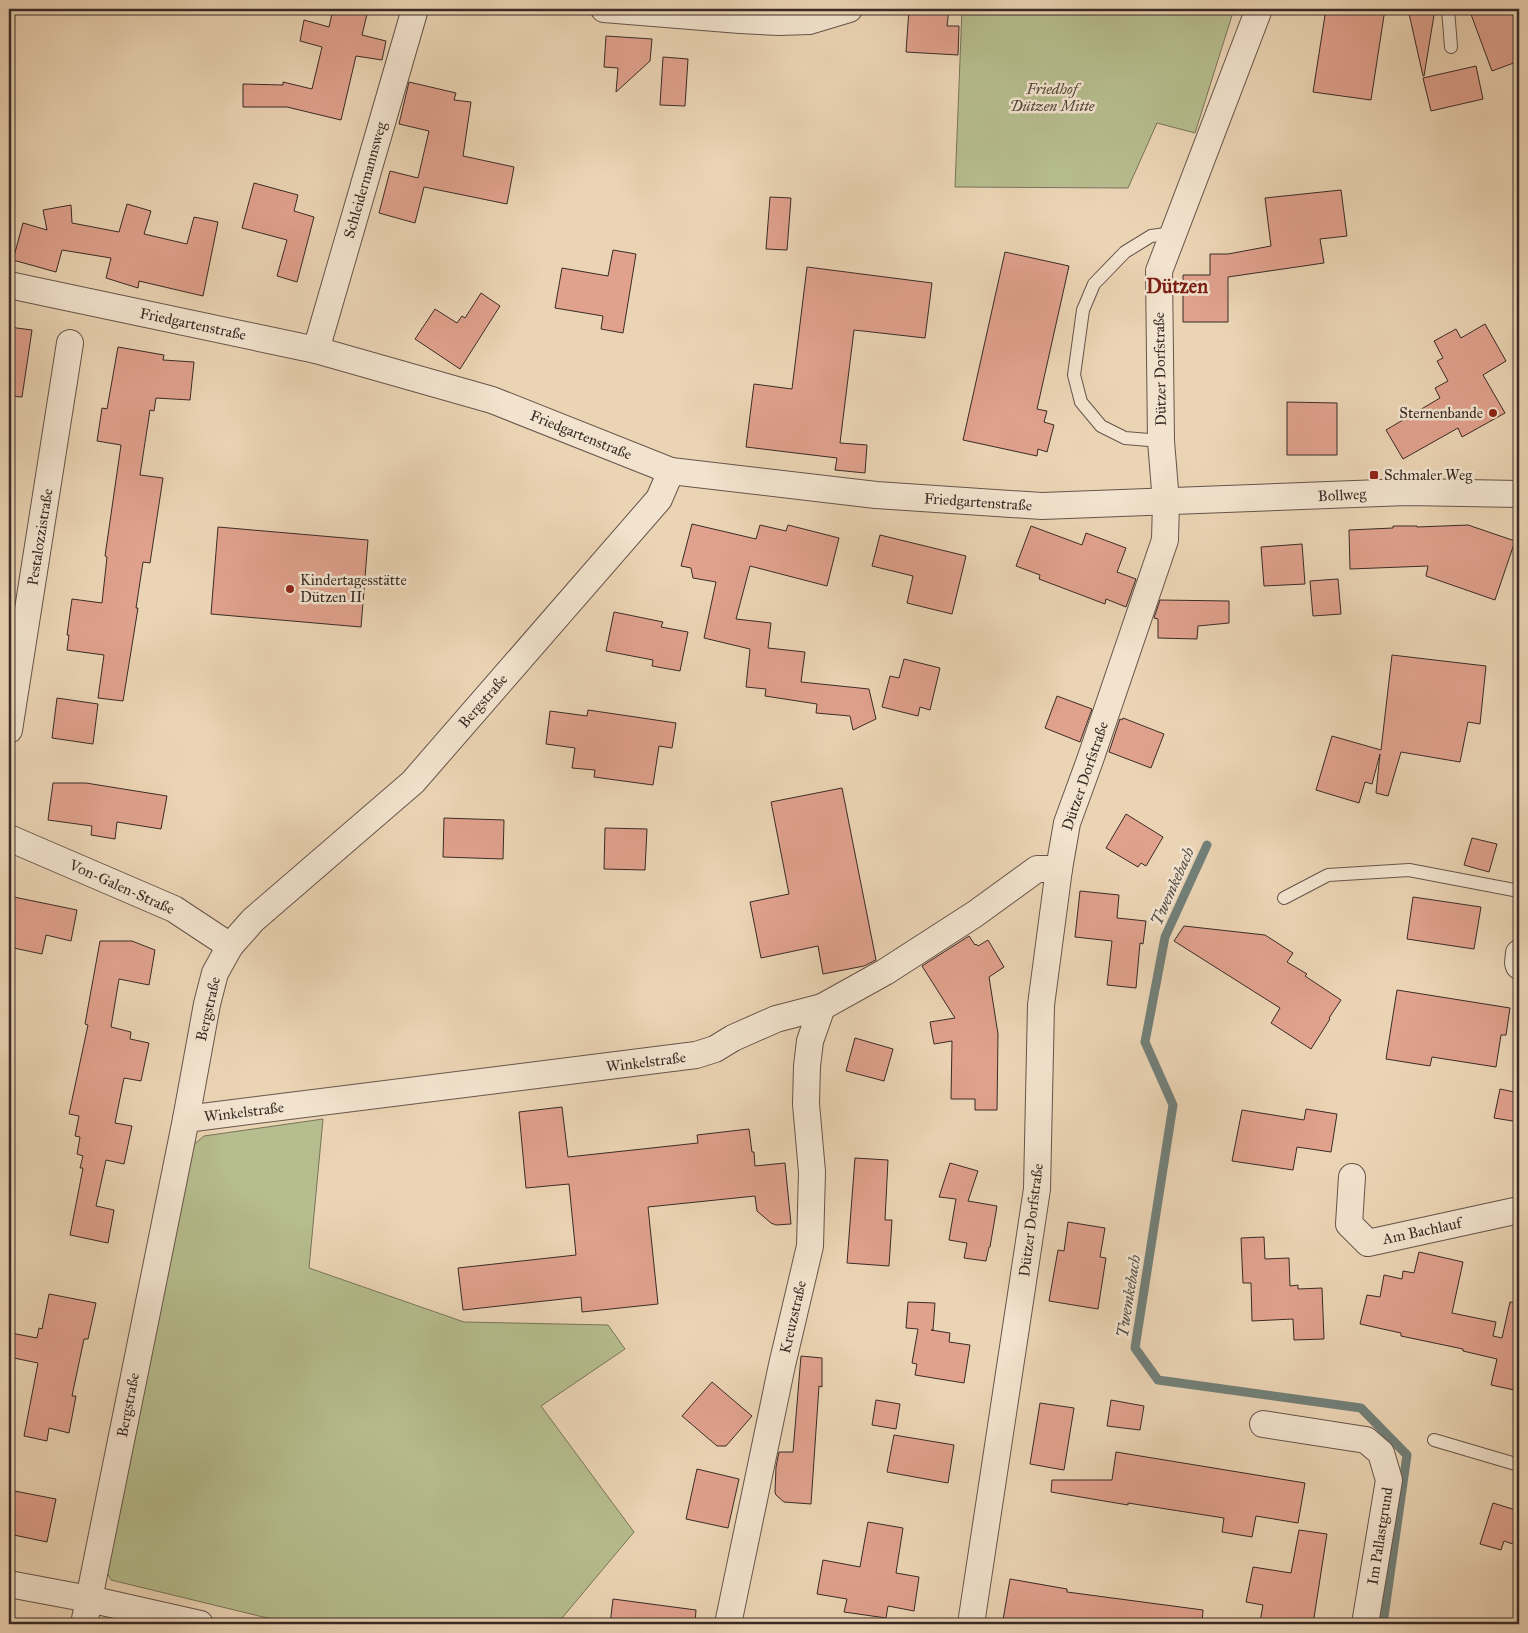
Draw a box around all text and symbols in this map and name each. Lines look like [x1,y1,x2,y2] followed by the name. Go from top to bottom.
[1010,80,1095,115] park label: Friedhof Dützen Mitte
[340,119,391,240] street label: Schleidermannsweg
[1146,274,1208,298] district label: Dützen
[138,304,248,344] street label: Friedgartenstraße
[1150,312,1170,426] street label: Dützer Dorfstraße
[1399,404,1483,422] place label: Sternenbande
[527,406,635,464] street label: Friedgartenstraße
[1487,407,1499,419] marker: Sternenbande
[1384,466,1473,484] place label: Schmaler Weg
[1368,469,1380,481] marker: Schmaler Weg
[1317,485,1368,505] street label: Bollweg
[23,487,57,587] street label: Pestalozzistraße
[923,489,1033,515] street label: Friedgartenstraße
[300,571,407,606] place label: Kindertagesstätte Dützen II
[284,583,296,595] marker: Kindertagesstätte Dützen II
[455,670,511,732] street label: Bergstraße
[1058,719,1112,833] street label: Dützer Dorfstraße
[1147,844,1198,928] water label: Twemkebach
[66,855,177,918] street label: Von-Galen-Straße
[192,975,224,1043] street label: Bergstraße
[605,1048,687,1076] street label: Winkelstraße
[203,1098,285,1126] street label: Winkelstraße
[1015,1162,1047,1278] street label: Dützer Dorfstraße
[1380,1213,1466,1248] street label: Am Bachlauf
[1113,1253,1144,1339] water label: Twemkebach
[776,1279,810,1355] street label: Kreuzstraße
[113,1371,143,1439] street label: Bergstraße
[1363,1485,1397,1586] street label: Im Pallastgrund

